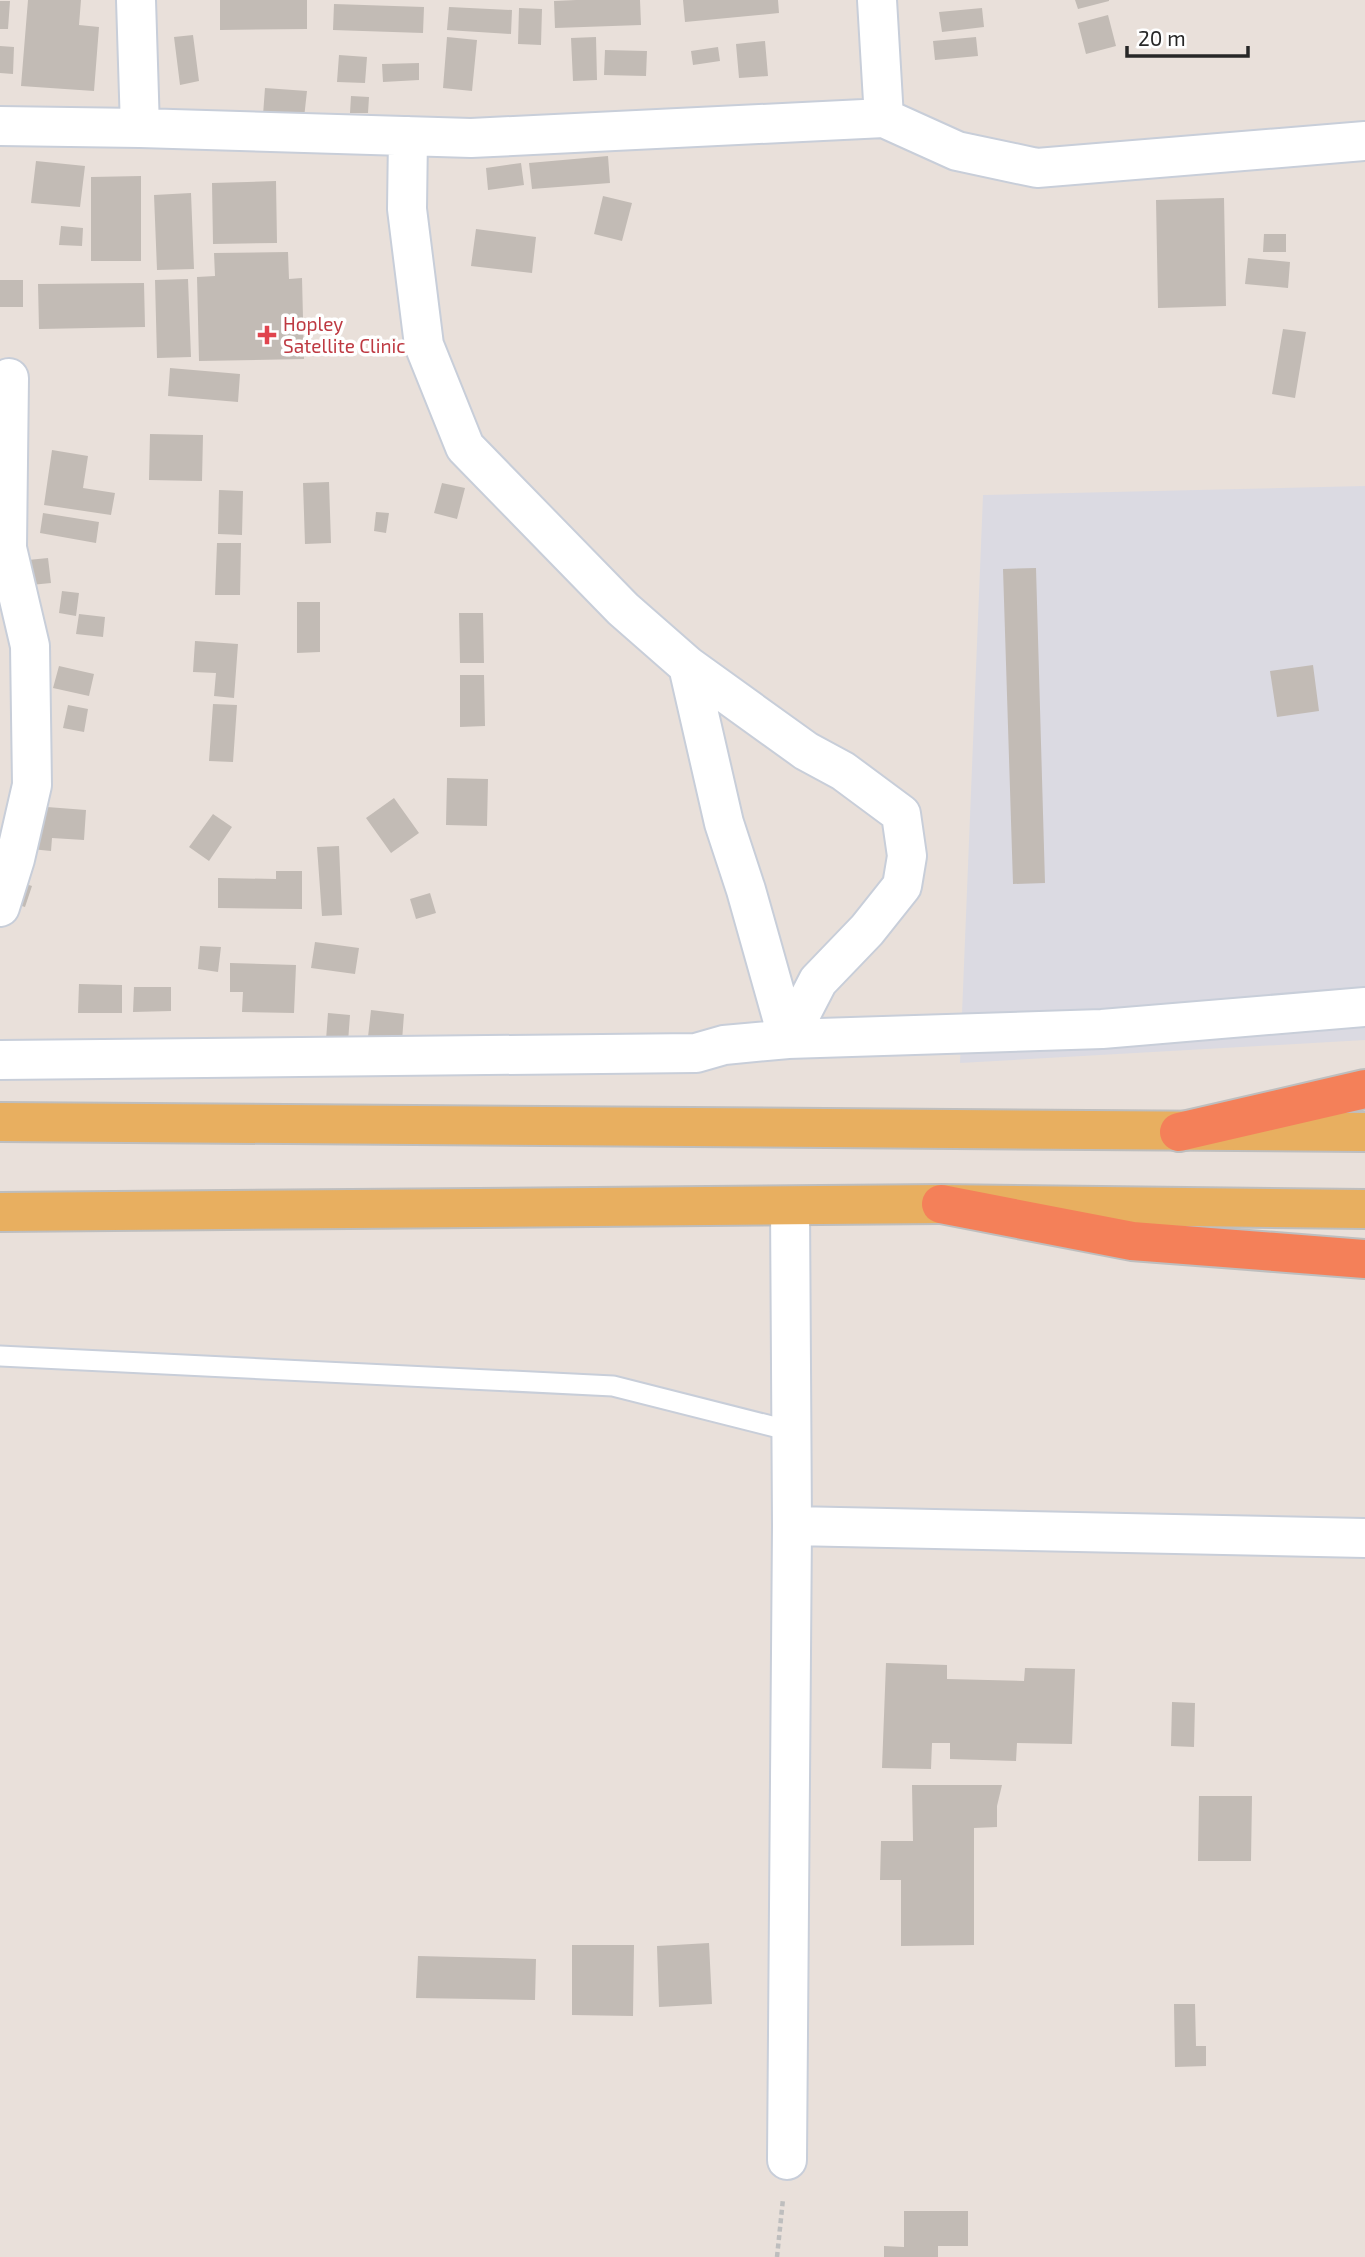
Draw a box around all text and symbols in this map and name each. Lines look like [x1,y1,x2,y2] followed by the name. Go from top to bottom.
[1127,14,1248,58] scale bar
[1138,25,1186,50] text: 20 m
[283,312,405,357] place label: Hopley Satellite Clinic
[257,325,277,345] marker: Hopley Satellite Clinic

